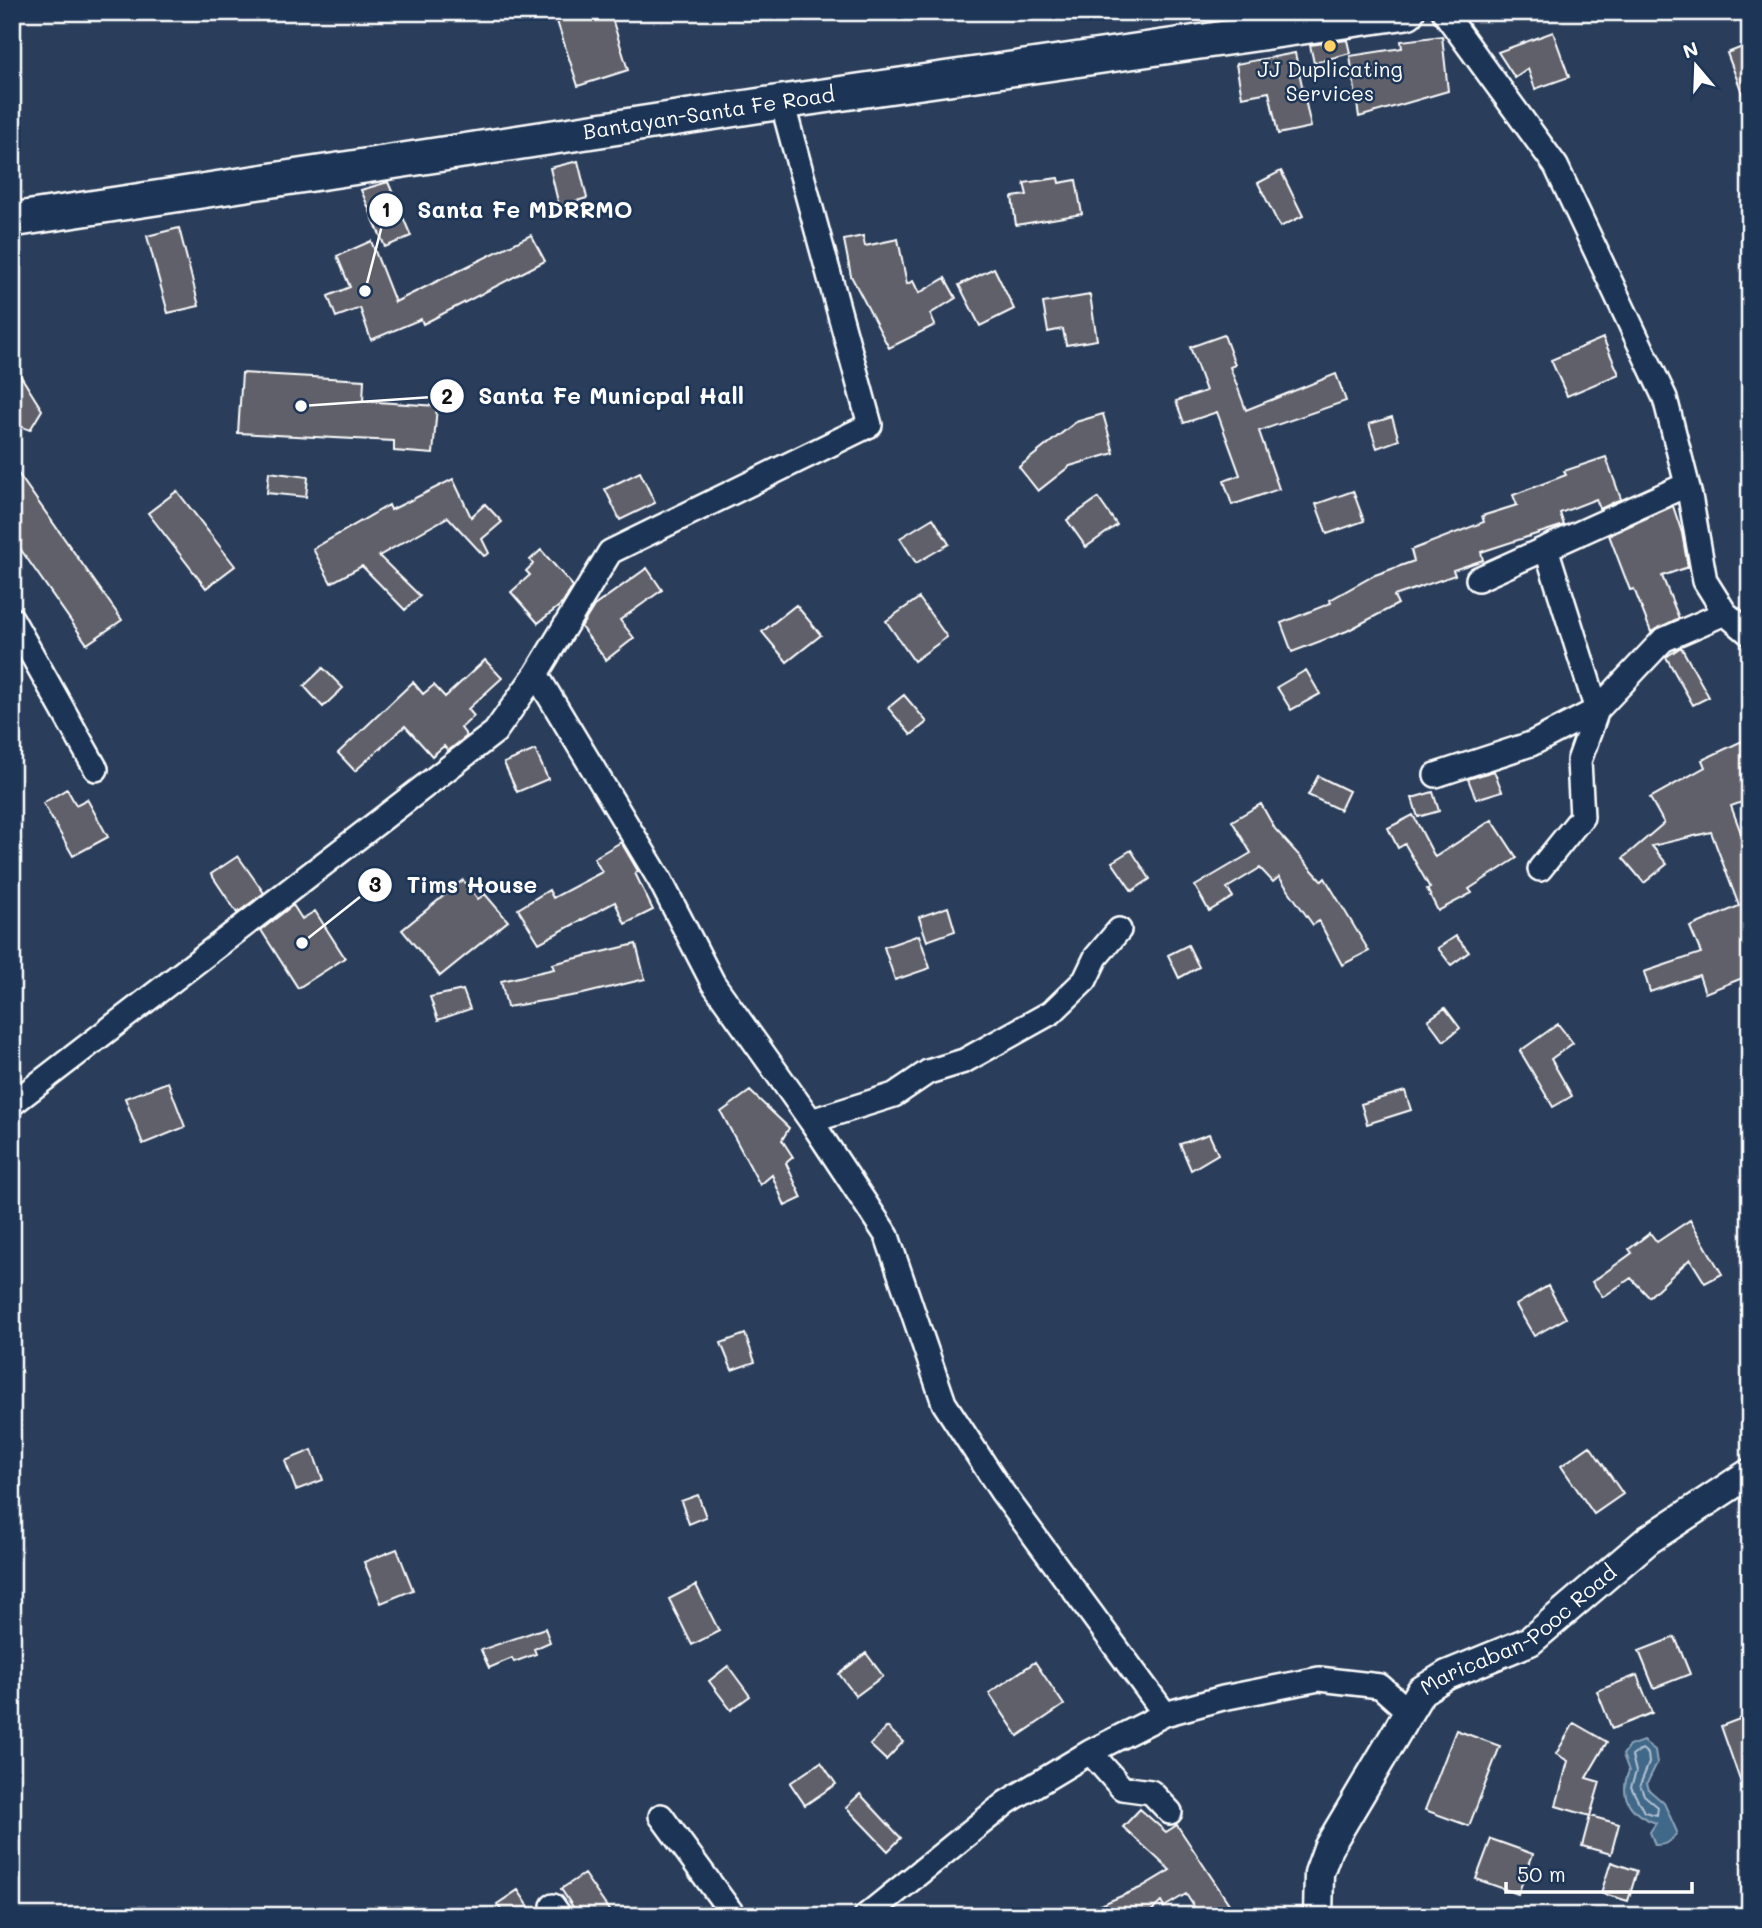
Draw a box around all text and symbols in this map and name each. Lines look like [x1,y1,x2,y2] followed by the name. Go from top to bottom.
[1660,32,1730,102] north arrow
[1679,35,1701,64] text: N
[1322,38,1338,54] marker: JJ Duplicating Services
[1257,55,1403,106] place label: JJ Duplicating Services
[581,80,836,144] street label: Bantayan-Santa Fe Road
[369,188,647,232] callout: Santa Fe MDRRMO
[417,194,633,224] text: Santa Fe MDRRMO
[381,195,391,222] text: 1
[429,374,758,418] callout: Santa Fe Municpal Hall
[478,380,744,410] text: Santa Fe Municpal Hall
[441,382,453,409] text: 2
[358,863,551,907] callout: Tims House
[407,869,537,899] text: Tims House
[369,870,381,897] text: 3
[1415,1558,1621,1700] street label: Maricaban-Pooc Road
[1506,1851,1692,1895] scale bar
[1517,1860,1566,1887] text: 50 m

